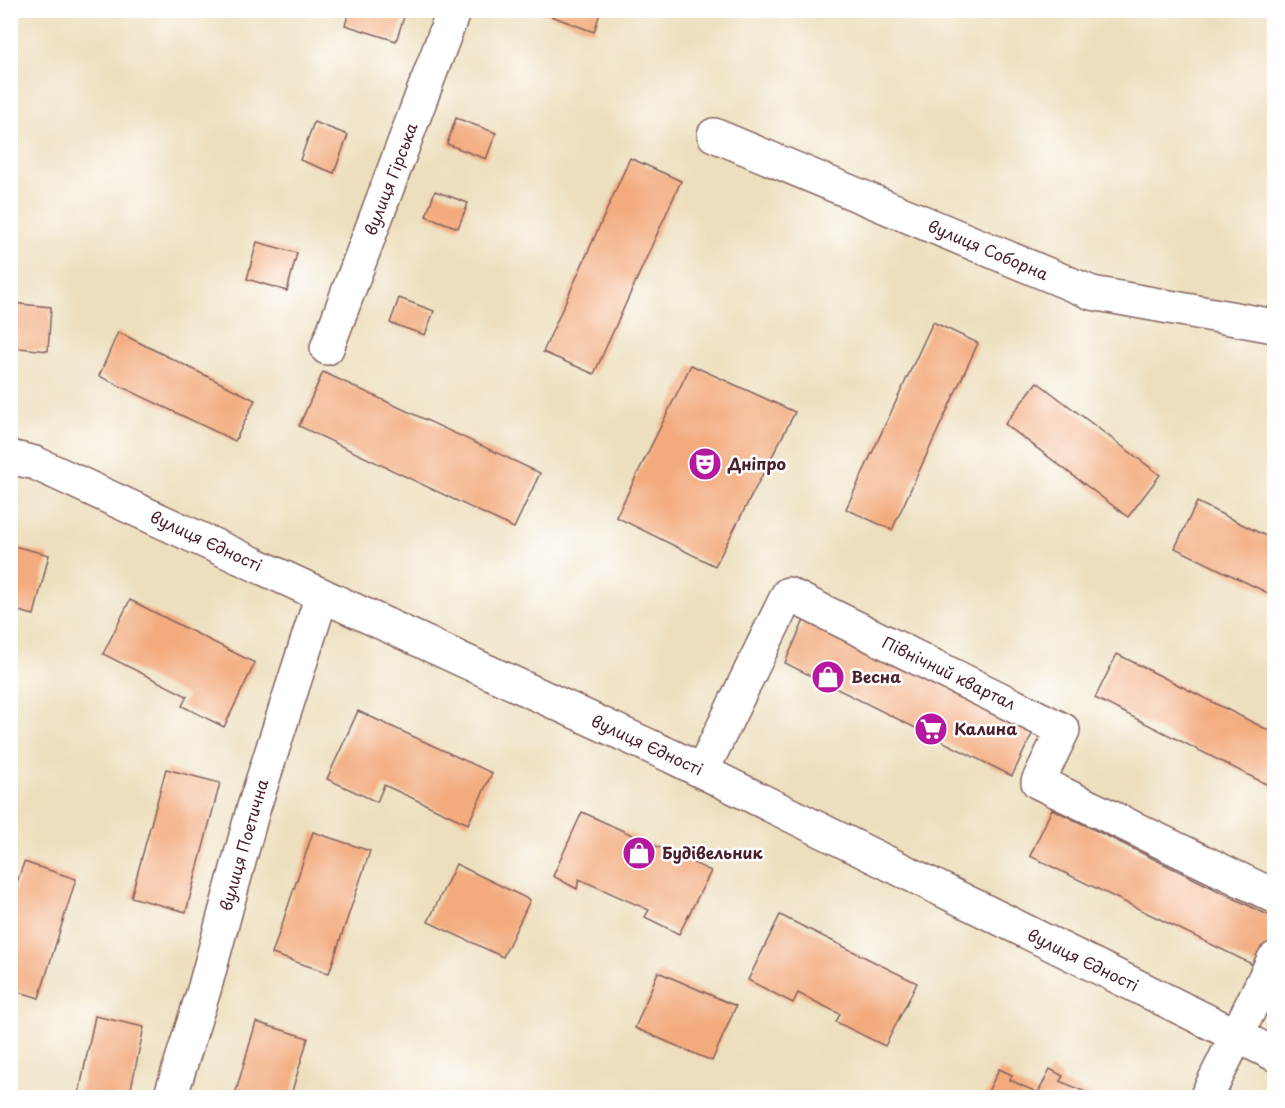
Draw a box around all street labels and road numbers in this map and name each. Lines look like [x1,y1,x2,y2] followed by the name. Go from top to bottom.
[358,119,423,238] street label: вулиця Гірська
[925,213,1052,285] street label: вулиця Соборна
[147,504,266,577] street label: вулиця Єдності
[879,629,1020,715] street label: Північний квартал
[588,708,707,781] street label: вулиця Єдності
[213,776,273,913] street label: вулиця Поетична
[1024,922,1143,996] street label: вулиця Єдності

